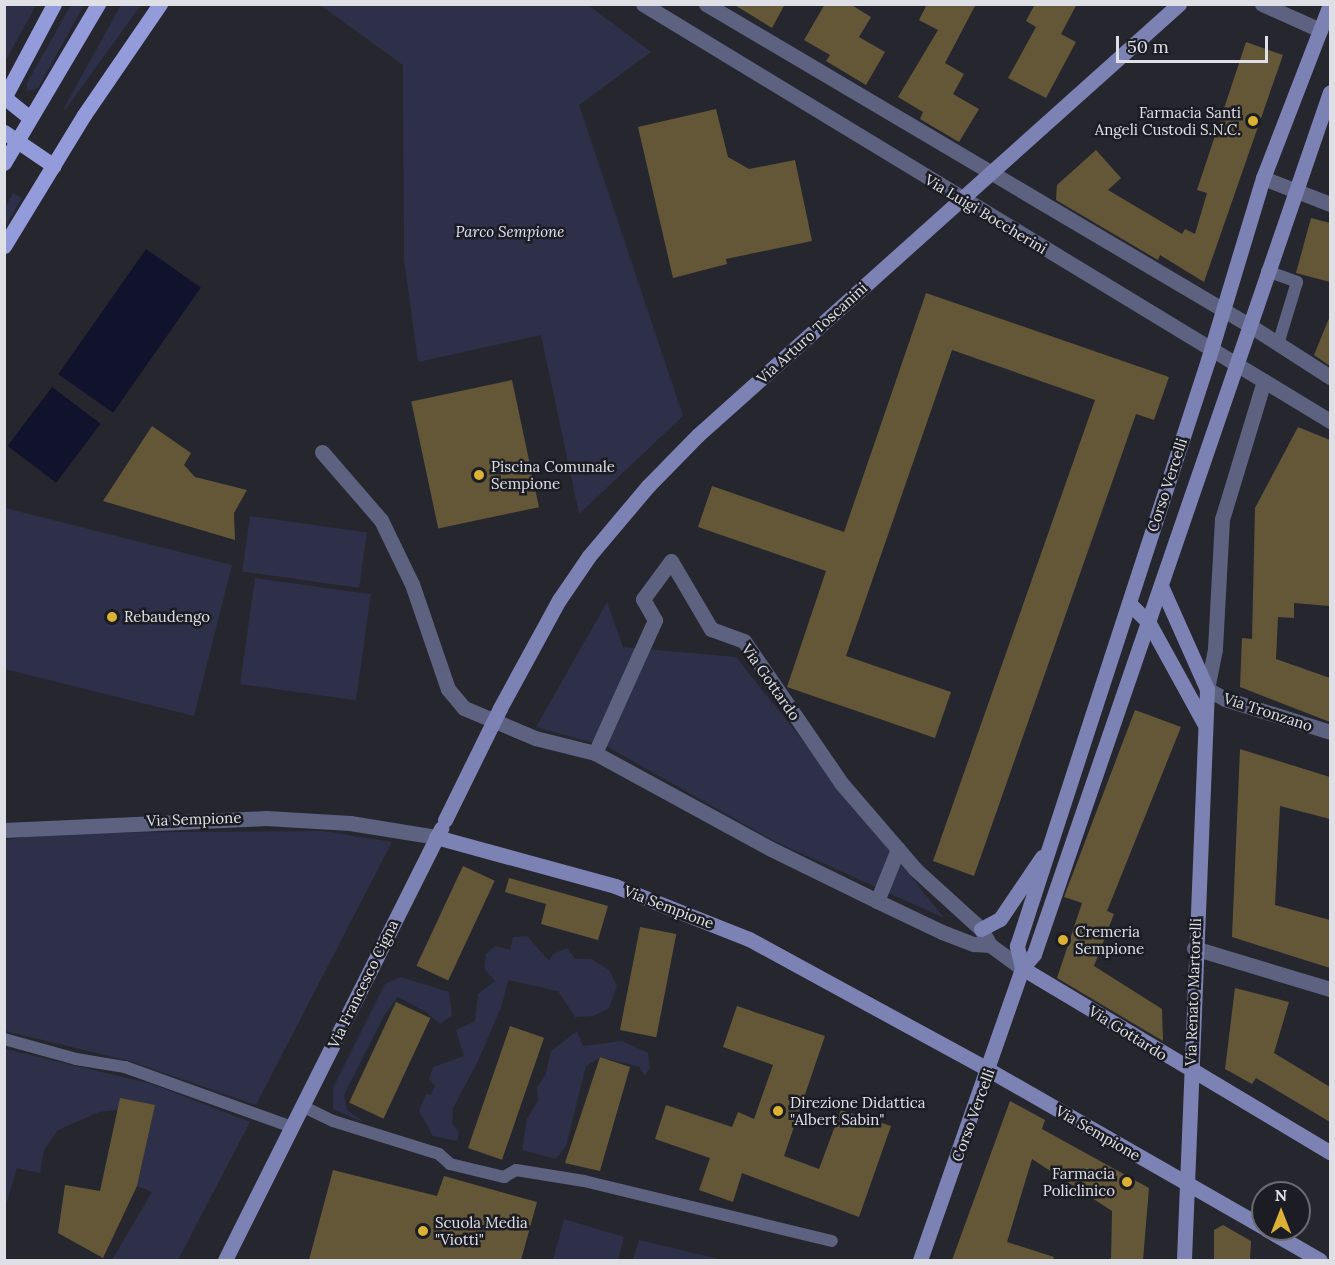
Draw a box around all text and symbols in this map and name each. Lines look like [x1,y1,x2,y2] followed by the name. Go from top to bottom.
[1119,24,1270,62] scale bar
[1127,35,1169,58] text: 50 m
[1095,103,1241,138] place label: Farmacia Santi Angeli Custodi S.N.C.
[1246,114,1260,128] marker: Farmacia Santi Angeli Custodi S.N.C.
[922,170,1050,258] street label: Via Luigi Boccherini
[456,223,564,241] park label: Parco Sempione
[753,279,871,387] street label: Via Arturo Toscanini
[1143,436,1191,534] street label: Corso Vercelli
[491,457,615,492] place label: Piscina Comunale Sempione
[472,468,486,482] marker: Piscina Comunale Sempione
[124,608,210,626] place label: Rebaudengo
[105,610,119,624] marker: Rebaudengo
[738,640,804,724] street label: Via Gottardo
[1221,689,1315,735] street label: Via Tronzano
[146,808,242,830] street label: Via Sempione
[622,882,716,932] street label: Via Sempione
[324,917,402,1051] street label: Via Francesco Cigna
[1181,918,1205,1066] street label: Via Renato Martorelli
[1075,922,1144,957] place label: Cremeria Sempione
[1056,933,1070,947] marker: Cremeria Sempione
[1085,1002,1171,1064] street label: Via Gottardo
[948,1066,998,1164] street label: Corso Vercelli
[790,1093,925,1128] place label: Direzione Didattica "Albert Sabin"
[1052,1102,1144,1164] street label: Via Sempione
[771,1104,785,1118] marker: Direzione Didattica "Albert Sabin"
[1043,1164,1115,1199] place label: Farmacia Policlinico
[1120,1175,1134,1189] marker: Farmacia Policlinico
[1251,1181,1311,1241] north arrow
[1275,1185,1287,1205] text: N
[435,1213,528,1248] place label: Scuola Media "Viotti"
[416,1224,430,1238] marker: Scuola Media "Viotti"

